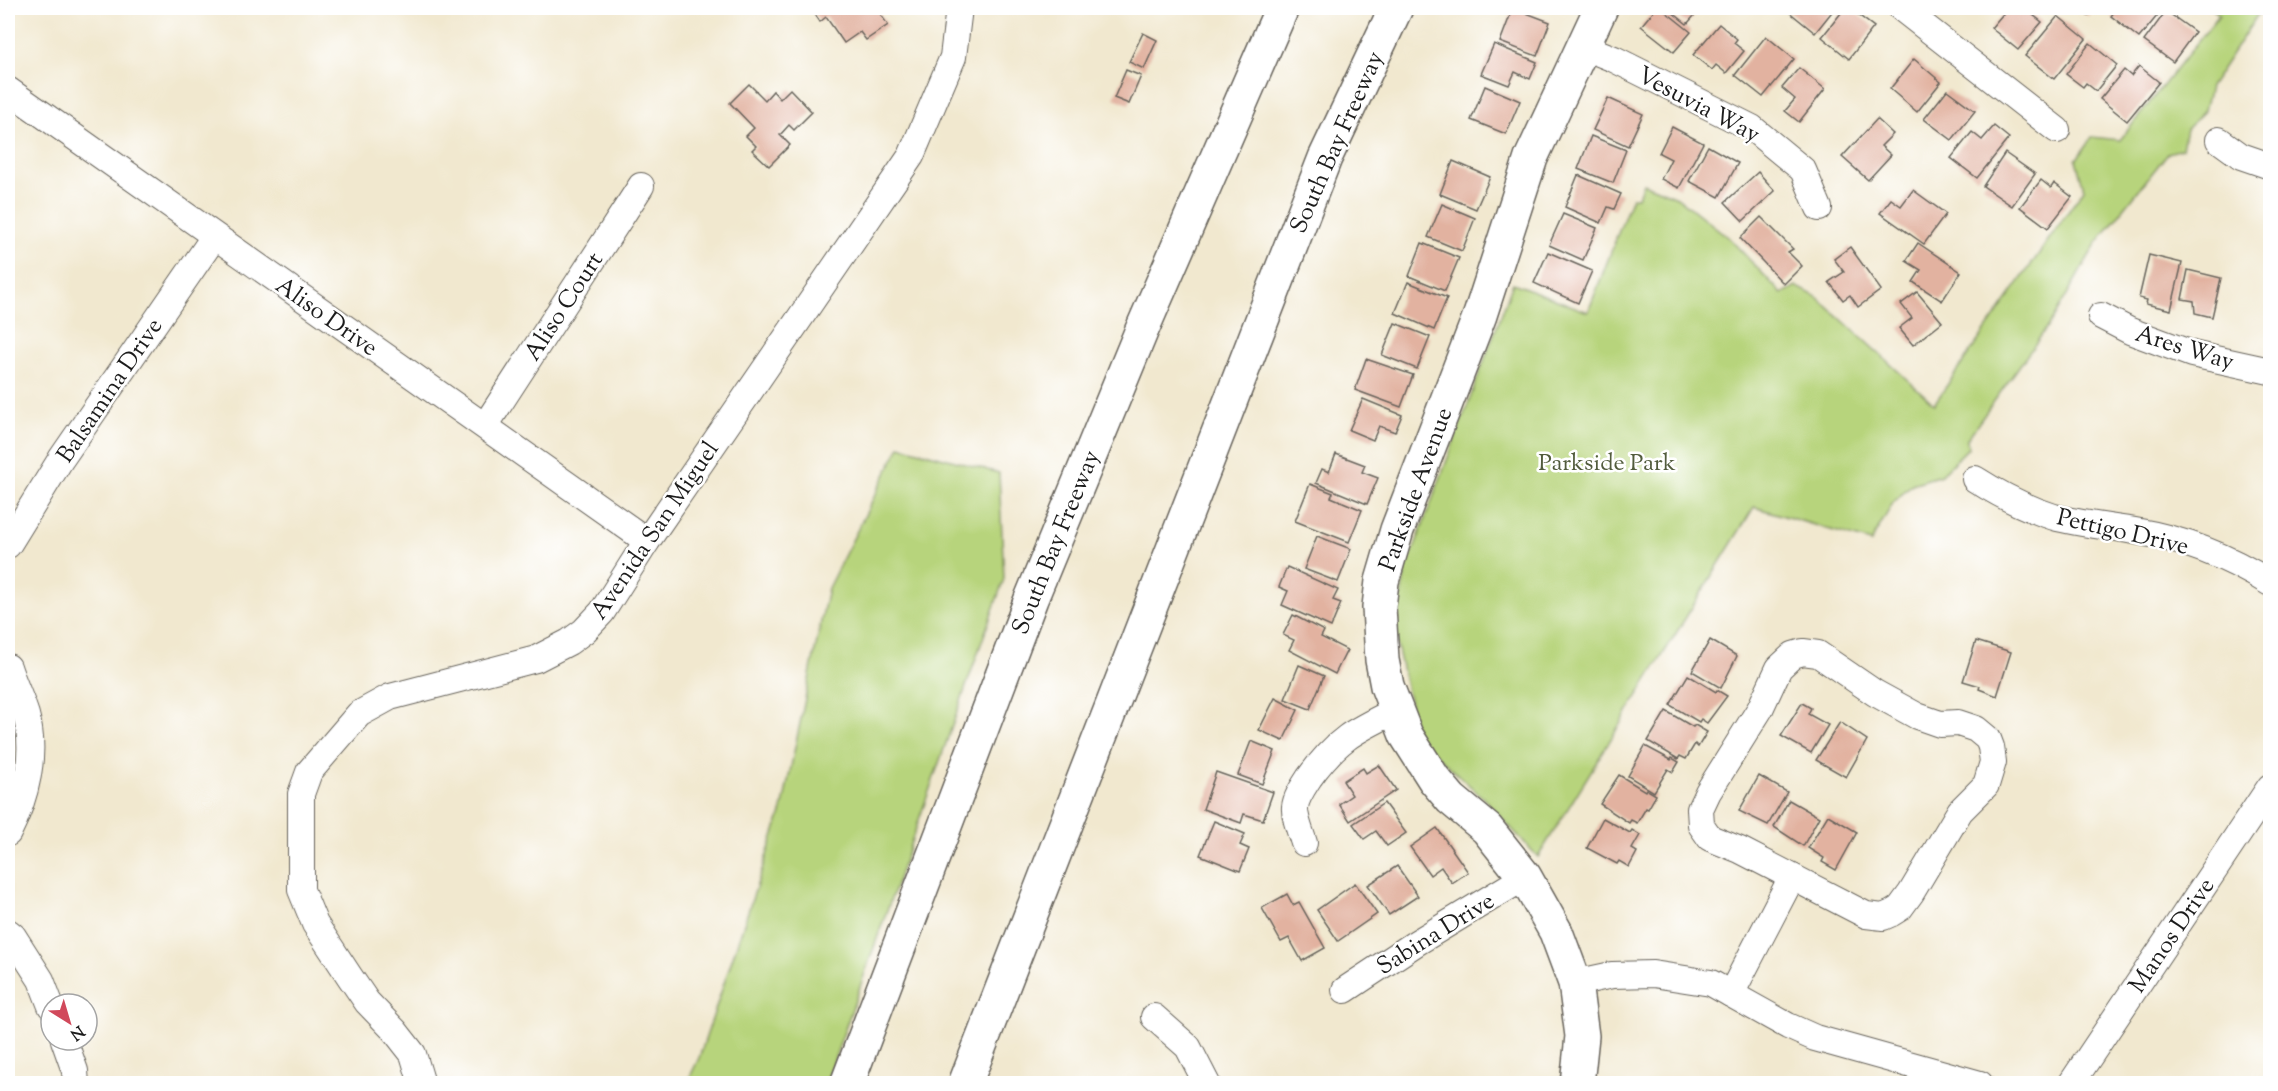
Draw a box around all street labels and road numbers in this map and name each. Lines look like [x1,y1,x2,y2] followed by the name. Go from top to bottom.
[1282,46,1393,239] street label: South Bay Freeway
[1631,59,1766,152] street label: Vesuvia Way
[517,246,613,368] street label: Aliso Court
[268,270,384,366] street label: Aliso Drive
[50,312,172,470] street label: Balsamina Drive
[2131,318,2238,380] street label: Ares Way
[1372,403,1462,576] street label: Parkside Avenue
[583,435,728,627] street label: Avenida San Miguel
[1004,445,1109,640] street label: South Bay Freeway
[2053,501,2192,565] street label: Pettigo Drive
[2122,872,2224,1001] street label: Manos Drive
[1371,885,1502,984] street label: Sabina Drive

